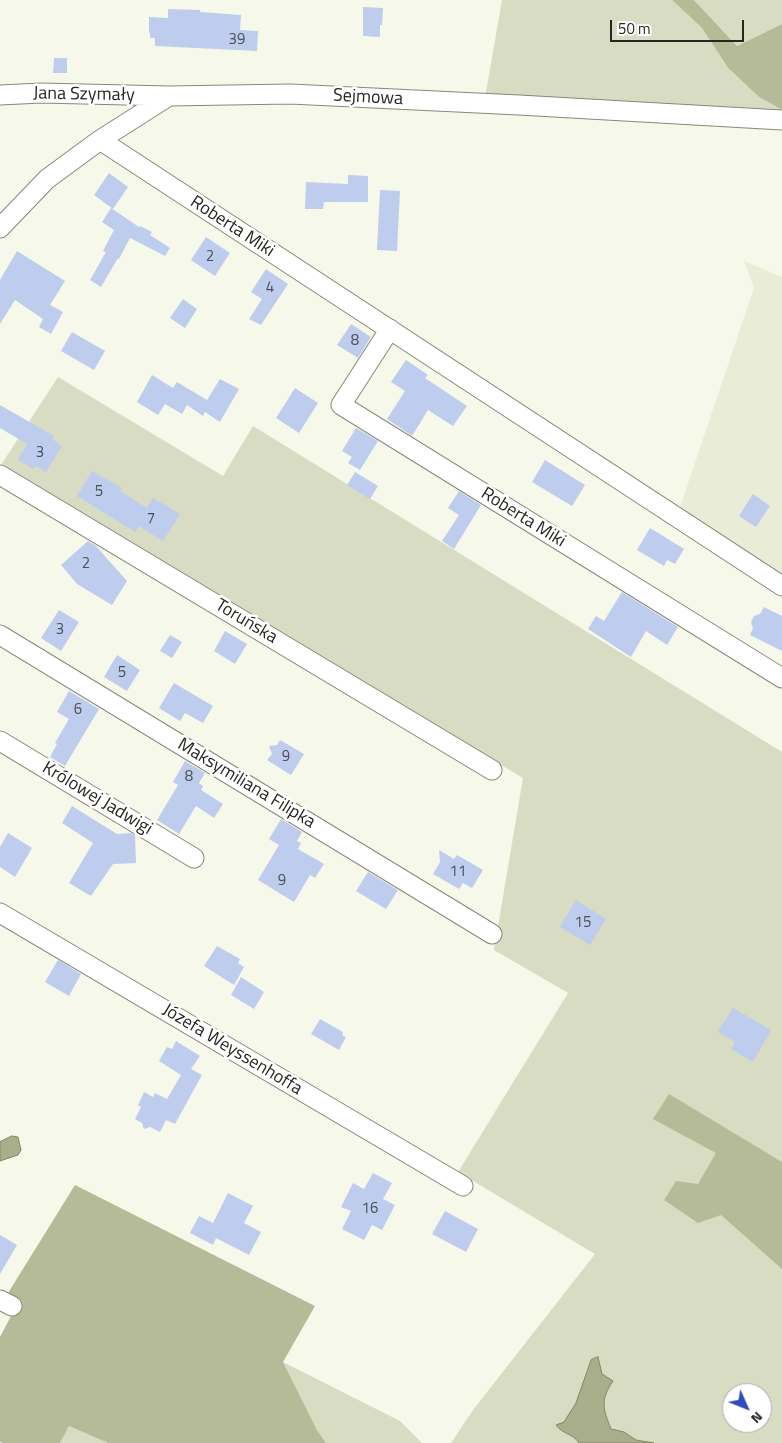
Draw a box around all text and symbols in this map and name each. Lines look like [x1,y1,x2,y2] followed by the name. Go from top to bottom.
[612,10,746,42] scale bar
[618,17,651,40] text: 50 m
[229,31,245,49] house number: 39
[33,83,135,107] street label: Jana Szymały
[333,85,403,111] street label: Sejmowa
[186,192,278,262] street label: Roberta Miki
[206,248,214,266] house number: 2
[266,279,274,297] house number: 4
[351,332,359,350] house number: 8
[36,444,44,462] house number: 3
[95,483,103,501] house number: 5
[477,483,569,553] street label: Roberta Miki
[147,510,155,528] house number: 7
[82,555,90,573] house number: 2
[211,595,281,649] street label: Toruńska
[56,621,64,639] house number: 3
[118,664,126,682] house number: 5
[74,701,82,719] house number: 6
[173,734,319,834] street label: Maksymiliana Filipka
[282,748,290,766] house number: 9
[38,758,156,840] street label: Królowej Jadwigi
[185,768,193,786] house number: 8
[450,863,466,881] house number: 11
[278,872,286,890] house number: 9
[575,914,591,932] house number: 15
[158,1000,306,1100] street label: Józefa Weyssenhoffa
[362,1200,378,1218] house number: 16
[722,1383,772,1433] north arrow
[747,1407,768,1429] text: N

